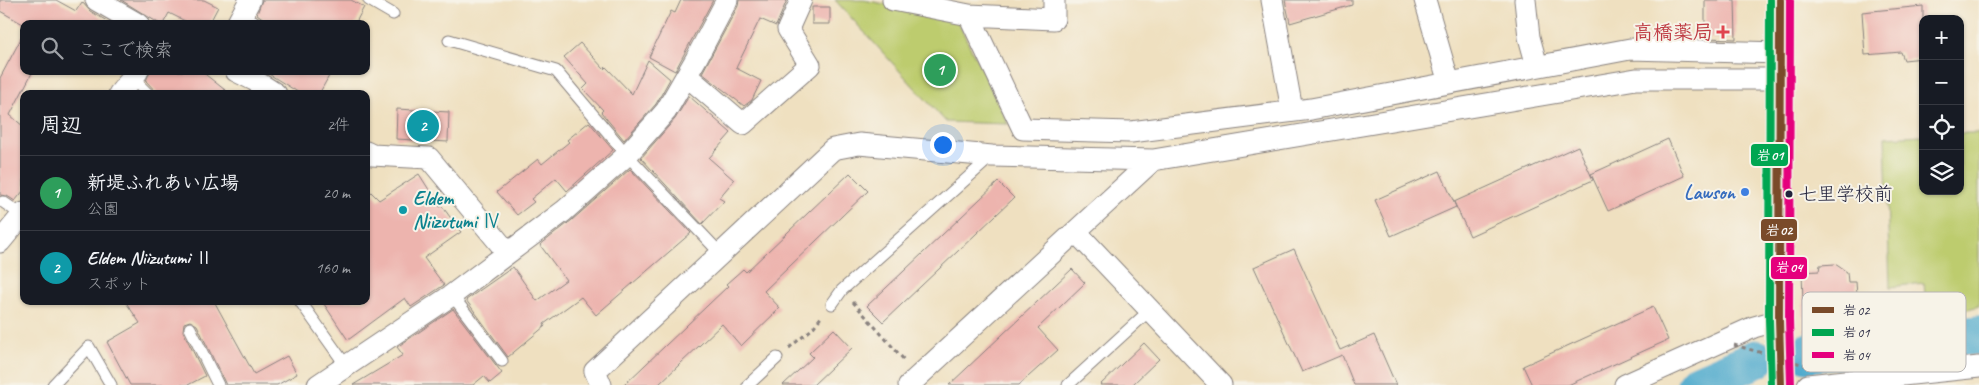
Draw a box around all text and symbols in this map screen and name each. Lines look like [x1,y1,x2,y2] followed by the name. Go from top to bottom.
[1919,15,1964,195] map controls
[1919,15,1964,60] button: +
[20,20,370,75] search box
[1633,20,1713,45] place label: 高橋薬局
[1717,26,1729,38] marker: 高橋薬局
[38,34,66,62] icon: search
[78,38,173,62] text: ここで検索
[924,51,956,89] pin: 1
[1919,60,1964,105] button: −
[1919,105,1964,150] button: locate
[407,107,439,145] pin: 2
[40,112,82,138] text: 周辺
[327,115,350,135] text: 2件
[930,132,956,158] your location
[1750,143,1789,167] line badge: 岩01
[1757,147,1785,164] text: 岩01
[1919,150,1964,195] button: layers
[87,171,239,195] text: 新堤ふれあい広場
[1684,180,1737,205] place label: Lawson
[1798,182,1893,206] place label: 七里学校前
[52,183,60,203] text: 1
[323,183,350,203] text: 20 m
[413,186,501,234] place label: Eldem Niizutumi Ⅳ
[1739,186,1751,198] marker: Lawson
[1784,189,1794,199] marker: 七里学校前
[87,199,119,219] text: 公園
[397,204,409,216] marker: Eldem Niizutumi Ⅳ
[1760,218,1798,242] line badge: 岩02
[1766,222,1794,239] text: 岩02
[87,246,214,270] text: Eldem Niizutumi Ⅱ
[1770,256,1808,280] line badge: 岩04
[52,258,60,278] text: 2
[316,258,350,278] text: 160 m
[1776,259,1804,276] text: 岩04
[87,274,151,294] text: スポット
[1802,292,1966,372] legend
[1843,302,1871,319] text: 岩02
[1843,324,1870,341] text: 岩01
[1843,347,1871,364] text: 岩04

